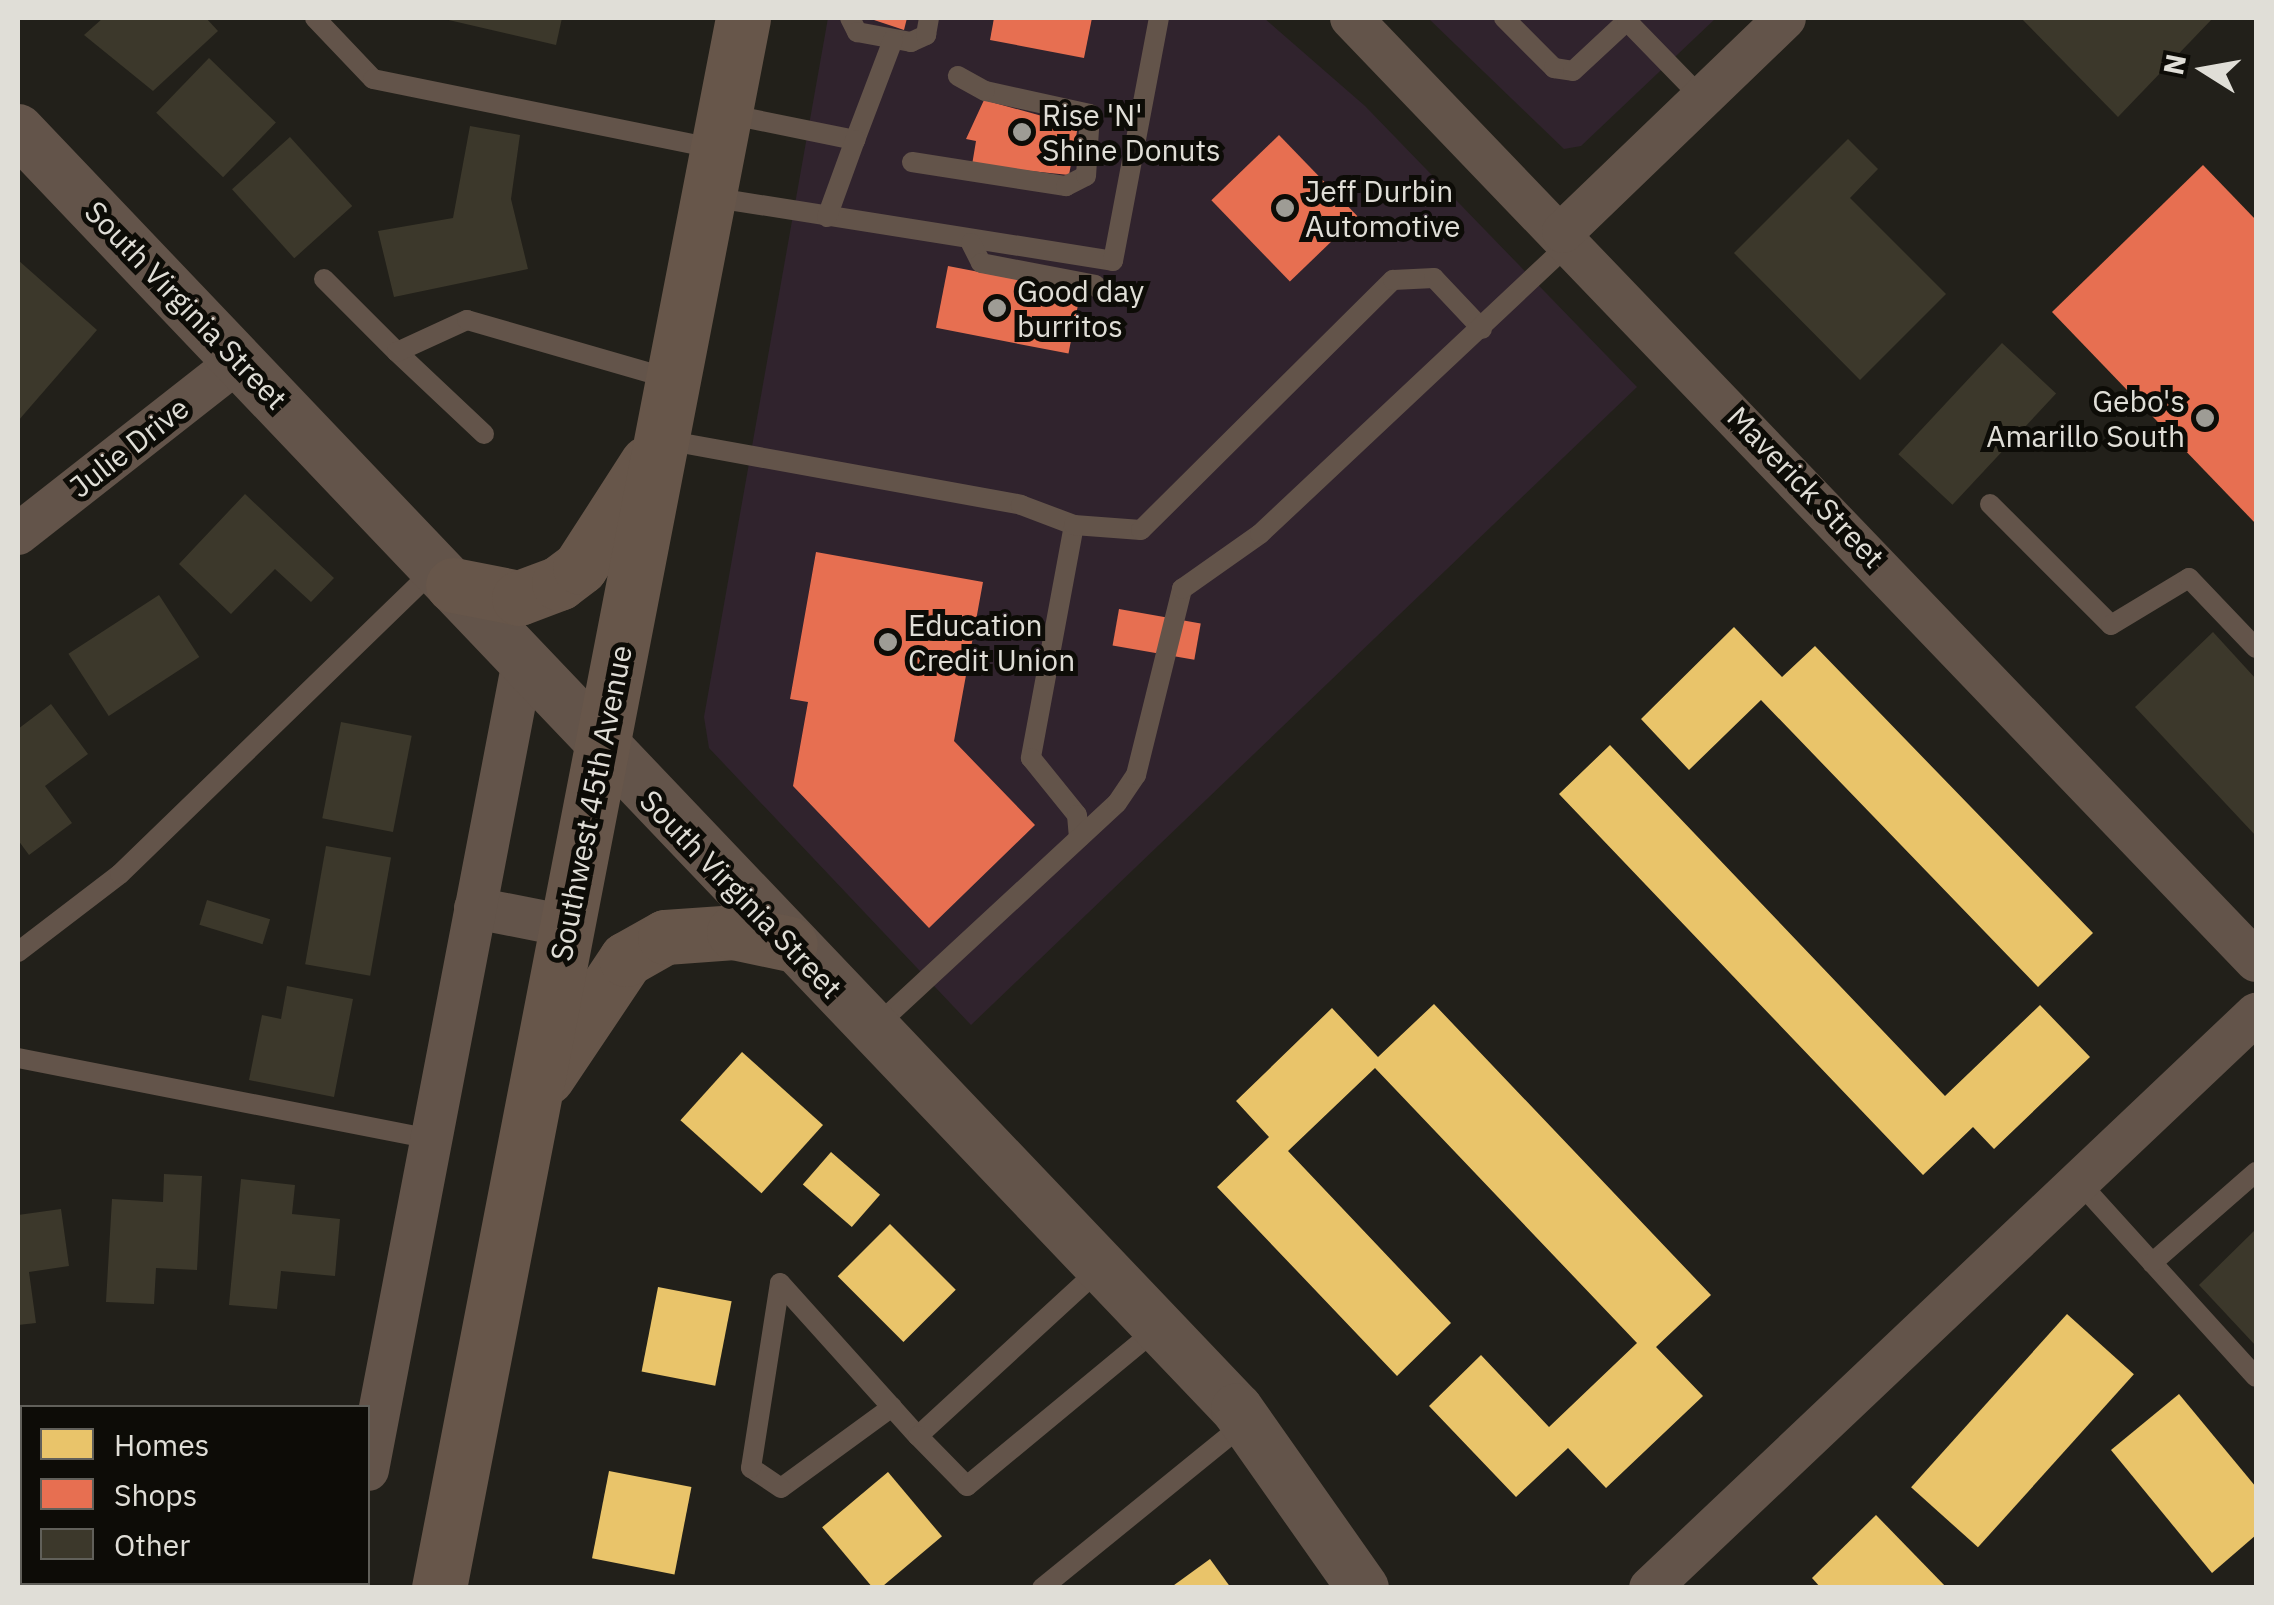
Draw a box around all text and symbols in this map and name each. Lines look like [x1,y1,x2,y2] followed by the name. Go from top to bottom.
[2154,20,2254,120] north arrow
[2154,51,2194,78] text: N
[1042,97,1221,168] place label: Rise 'N' Shine Donuts
[1011,121,1033,143] marker: Rise 'N' Shine Donuts
[1305,173,1460,244] place label: Jeff Durbin Automotive
[77,193,295,417] street label: South Virginia Street
[1274,197,1296,219] marker: Jeff Durbin Automotive
[1017,273,1144,344] place label: Good day burritos
[986,297,1008,319] marker: Good day burritos
[1986,383,2185,454] place label: Gebo's Amarillo South
[62,389,196,505] street label: Julie Drive
[1720,399,1892,575] street label: Maverick Street
[2194,407,2216,429] marker: Gebo's Amarillo South
[908,607,1075,678] place label: Education Credit Union
[877,631,899,653] marker: Education Credit Union
[543,642,639,964] street label: Southwest 45th Avenue
[632,782,850,1006] street label: South Virginia Street
[20,1405,370,1585] legend
[114,1425,209,1464] text: Homes
[114,1475,197,1514] text: Shops
[114,1525,190,1564] text: Other

